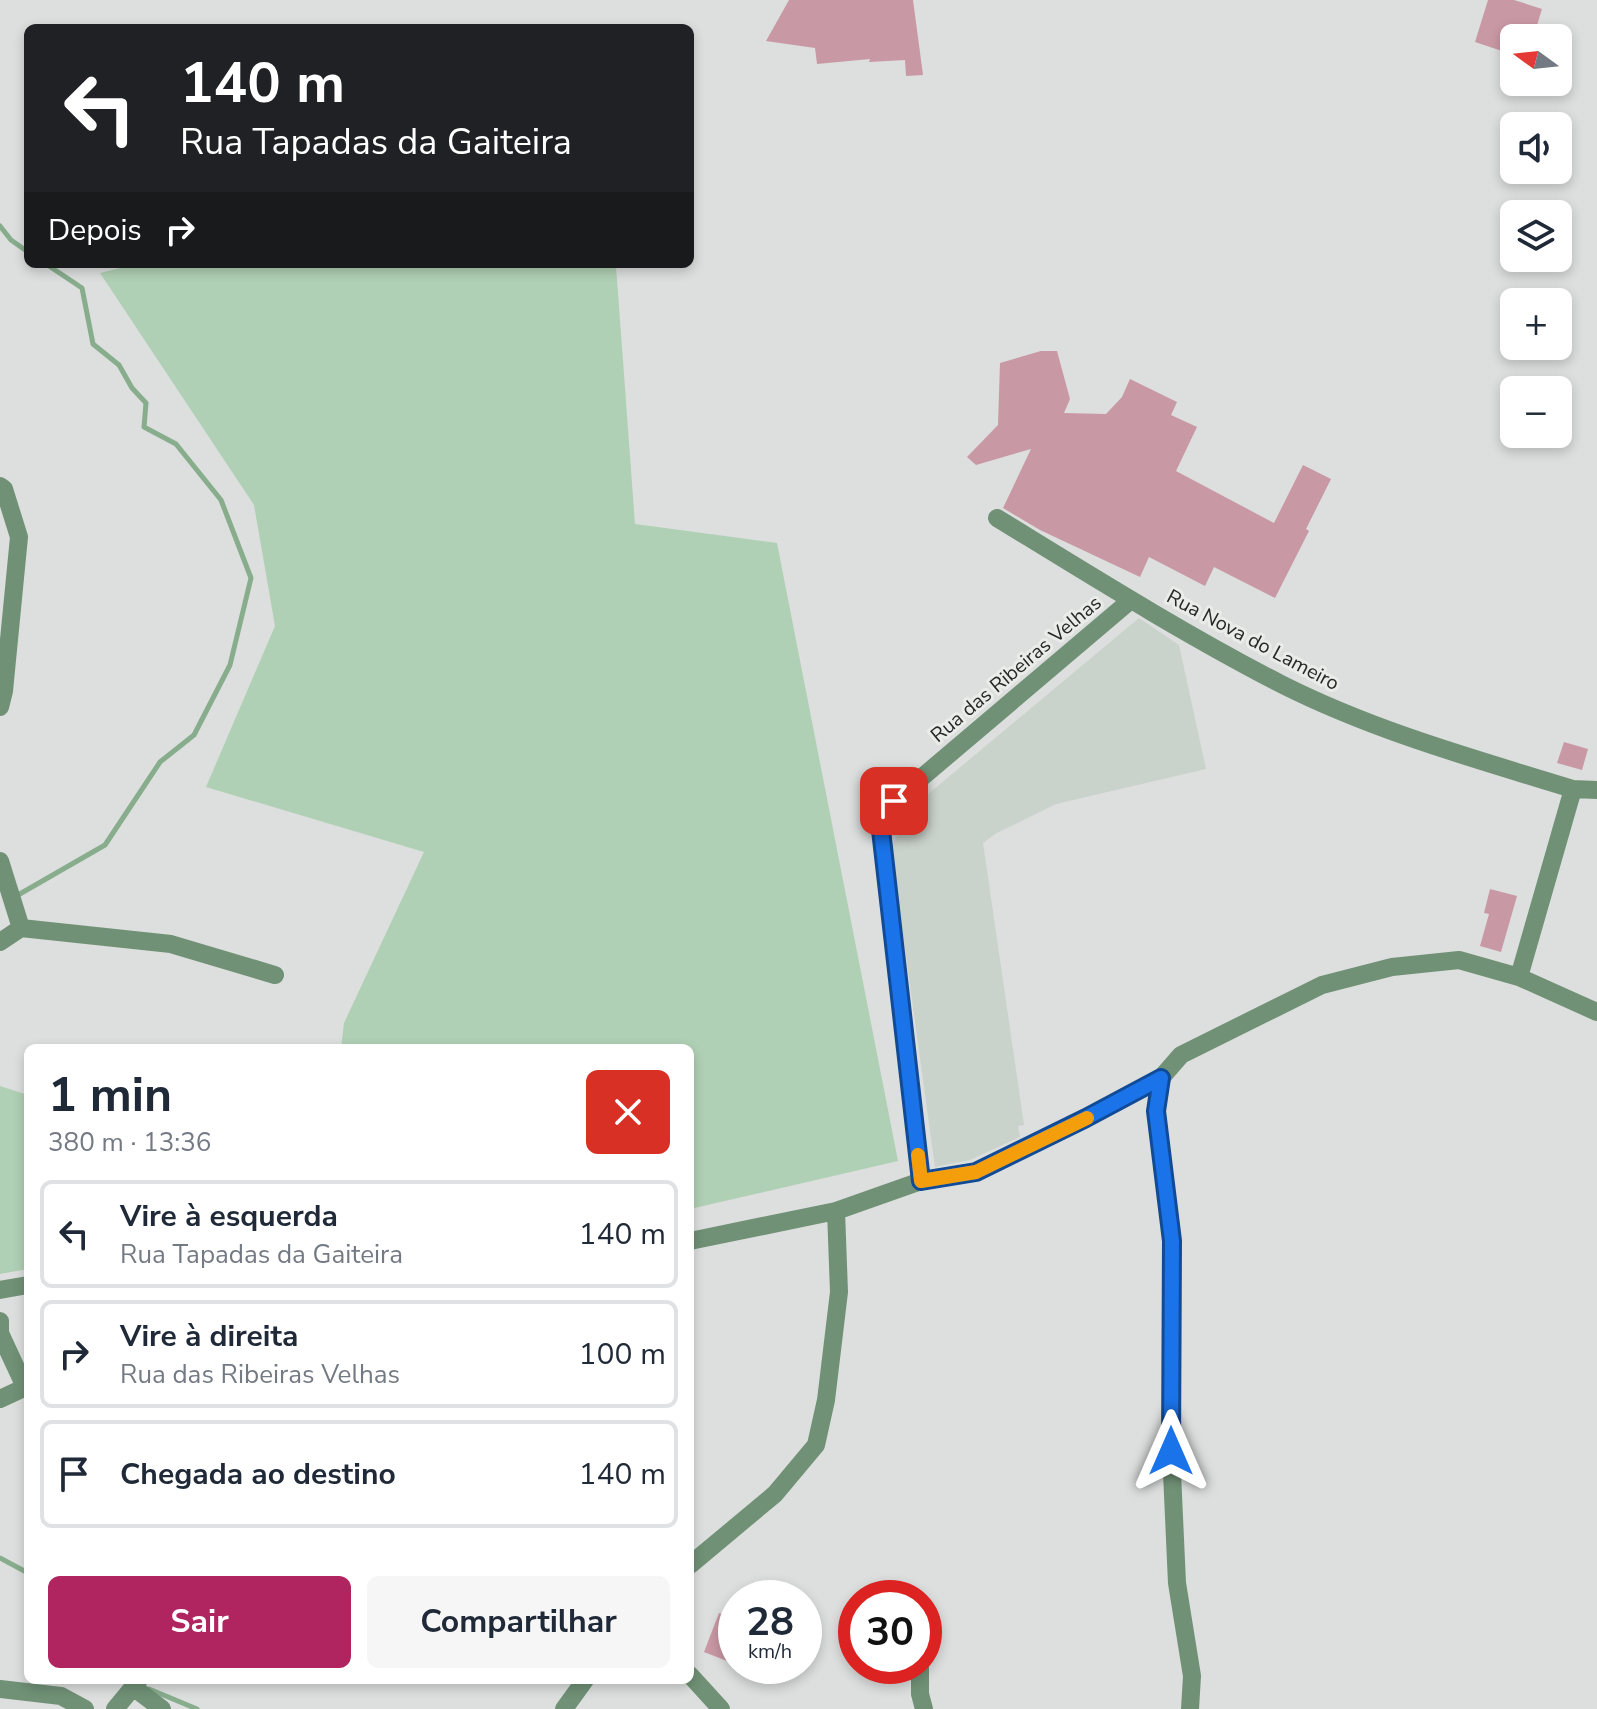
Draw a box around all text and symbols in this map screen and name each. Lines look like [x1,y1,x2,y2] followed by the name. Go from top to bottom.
[1500,24,1572,96] north arrow
[1500,24,1572,448] map controls
[180,45,345,122] text: 140 m
[48,56,152,160] icon: left
[1500,112,1572,184] button: sound
[180,118,572,167] text: Rua Tapadas da Gaiteira
[1500,200,1572,272] button: layers
[158,208,202,252] icon: right
[48,210,142,251] text: Depois
[1500,288,1572,360] button: +
[1500,376,1572,448] button: −
[1162,583,1344,697] street label: Rua Nova do Lameiro
[925,589,1107,749] street label: Rua das Ribeiras Velhas
[860,767,928,835] pin
[872,779,916,823] icon: arrive
[48,1062,172,1128] text: 1 min
[586,1070,670,1154] button: close
[48,1125,211,1160] text: 380 m · 13:36
[120,1196,338,1237] text: Vire à esquerda
[52,1212,96,1256] icon: left
[579,1214,666,1255] text: 140 m
[120,1237,403,1272] text: Rua Tapadas da Gaiteira
[120,1316,298,1357] text: Vire à direita
[52,1332,96,1376] icon: right
[579,1334,666,1375] text: 100 m
[120,1357,400,1392] text: Rua das Ribeiras Velhas
[1129,1409,1213,1493] position arrow
[52,1452,96,1496] icon: arrive
[120,1454,396,1495] text: Chegada ao destino
[579,1454,666,1495] text: 140 m
[48,1576,351,1668] button: Sair
[367,1576,670,1668] button: Compartilhar
[838,1580,942,1684] speed limit sign: 30
[746,1595,794,1649] text: 28
[748,1638,792,1665] text: km/h

